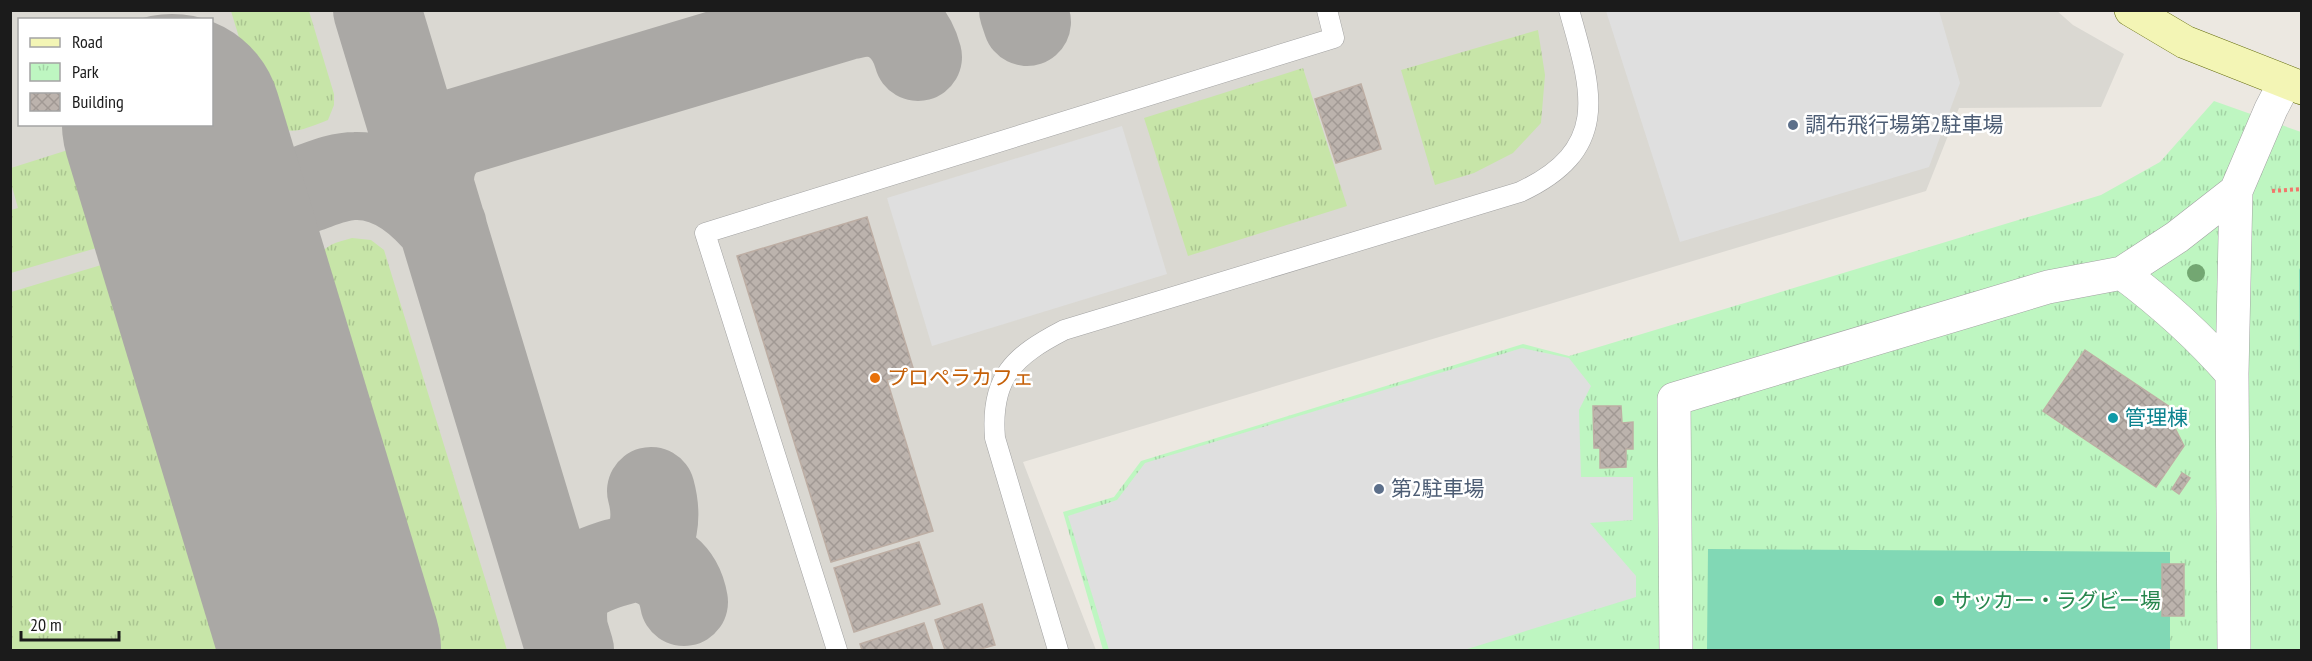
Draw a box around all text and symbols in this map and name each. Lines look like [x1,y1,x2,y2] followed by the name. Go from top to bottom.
[18,18,213,126] legend
[72,30,103,53] text: Road
[72,60,99,83] text: Park
[72,90,124,113] text: Building
[1805,111,2003,138] place label: 調布飛行場第2駐車場
[1786,118,1800,132] marker: 調布飛行場第2駐車場
[887,364,1034,391] place label: プロペラカフェ
[868,371,882,385] marker: プロペラカフェ
[2125,404,2188,431] place label: 管理棟
[2106,411,2120,425] marker: 管理棟
[1391,475,1484,502] place label: 第2駐車場
[1372,482,1386,496] marker: 第2駐車場
[1951,587,2161,614] place label: サッカー・ラグビー場
[1932,594,1946,608] marker: サッカー・ラグビー場
[21,604,118,642] scale bar
[30,613,62,636] text: 20 m

